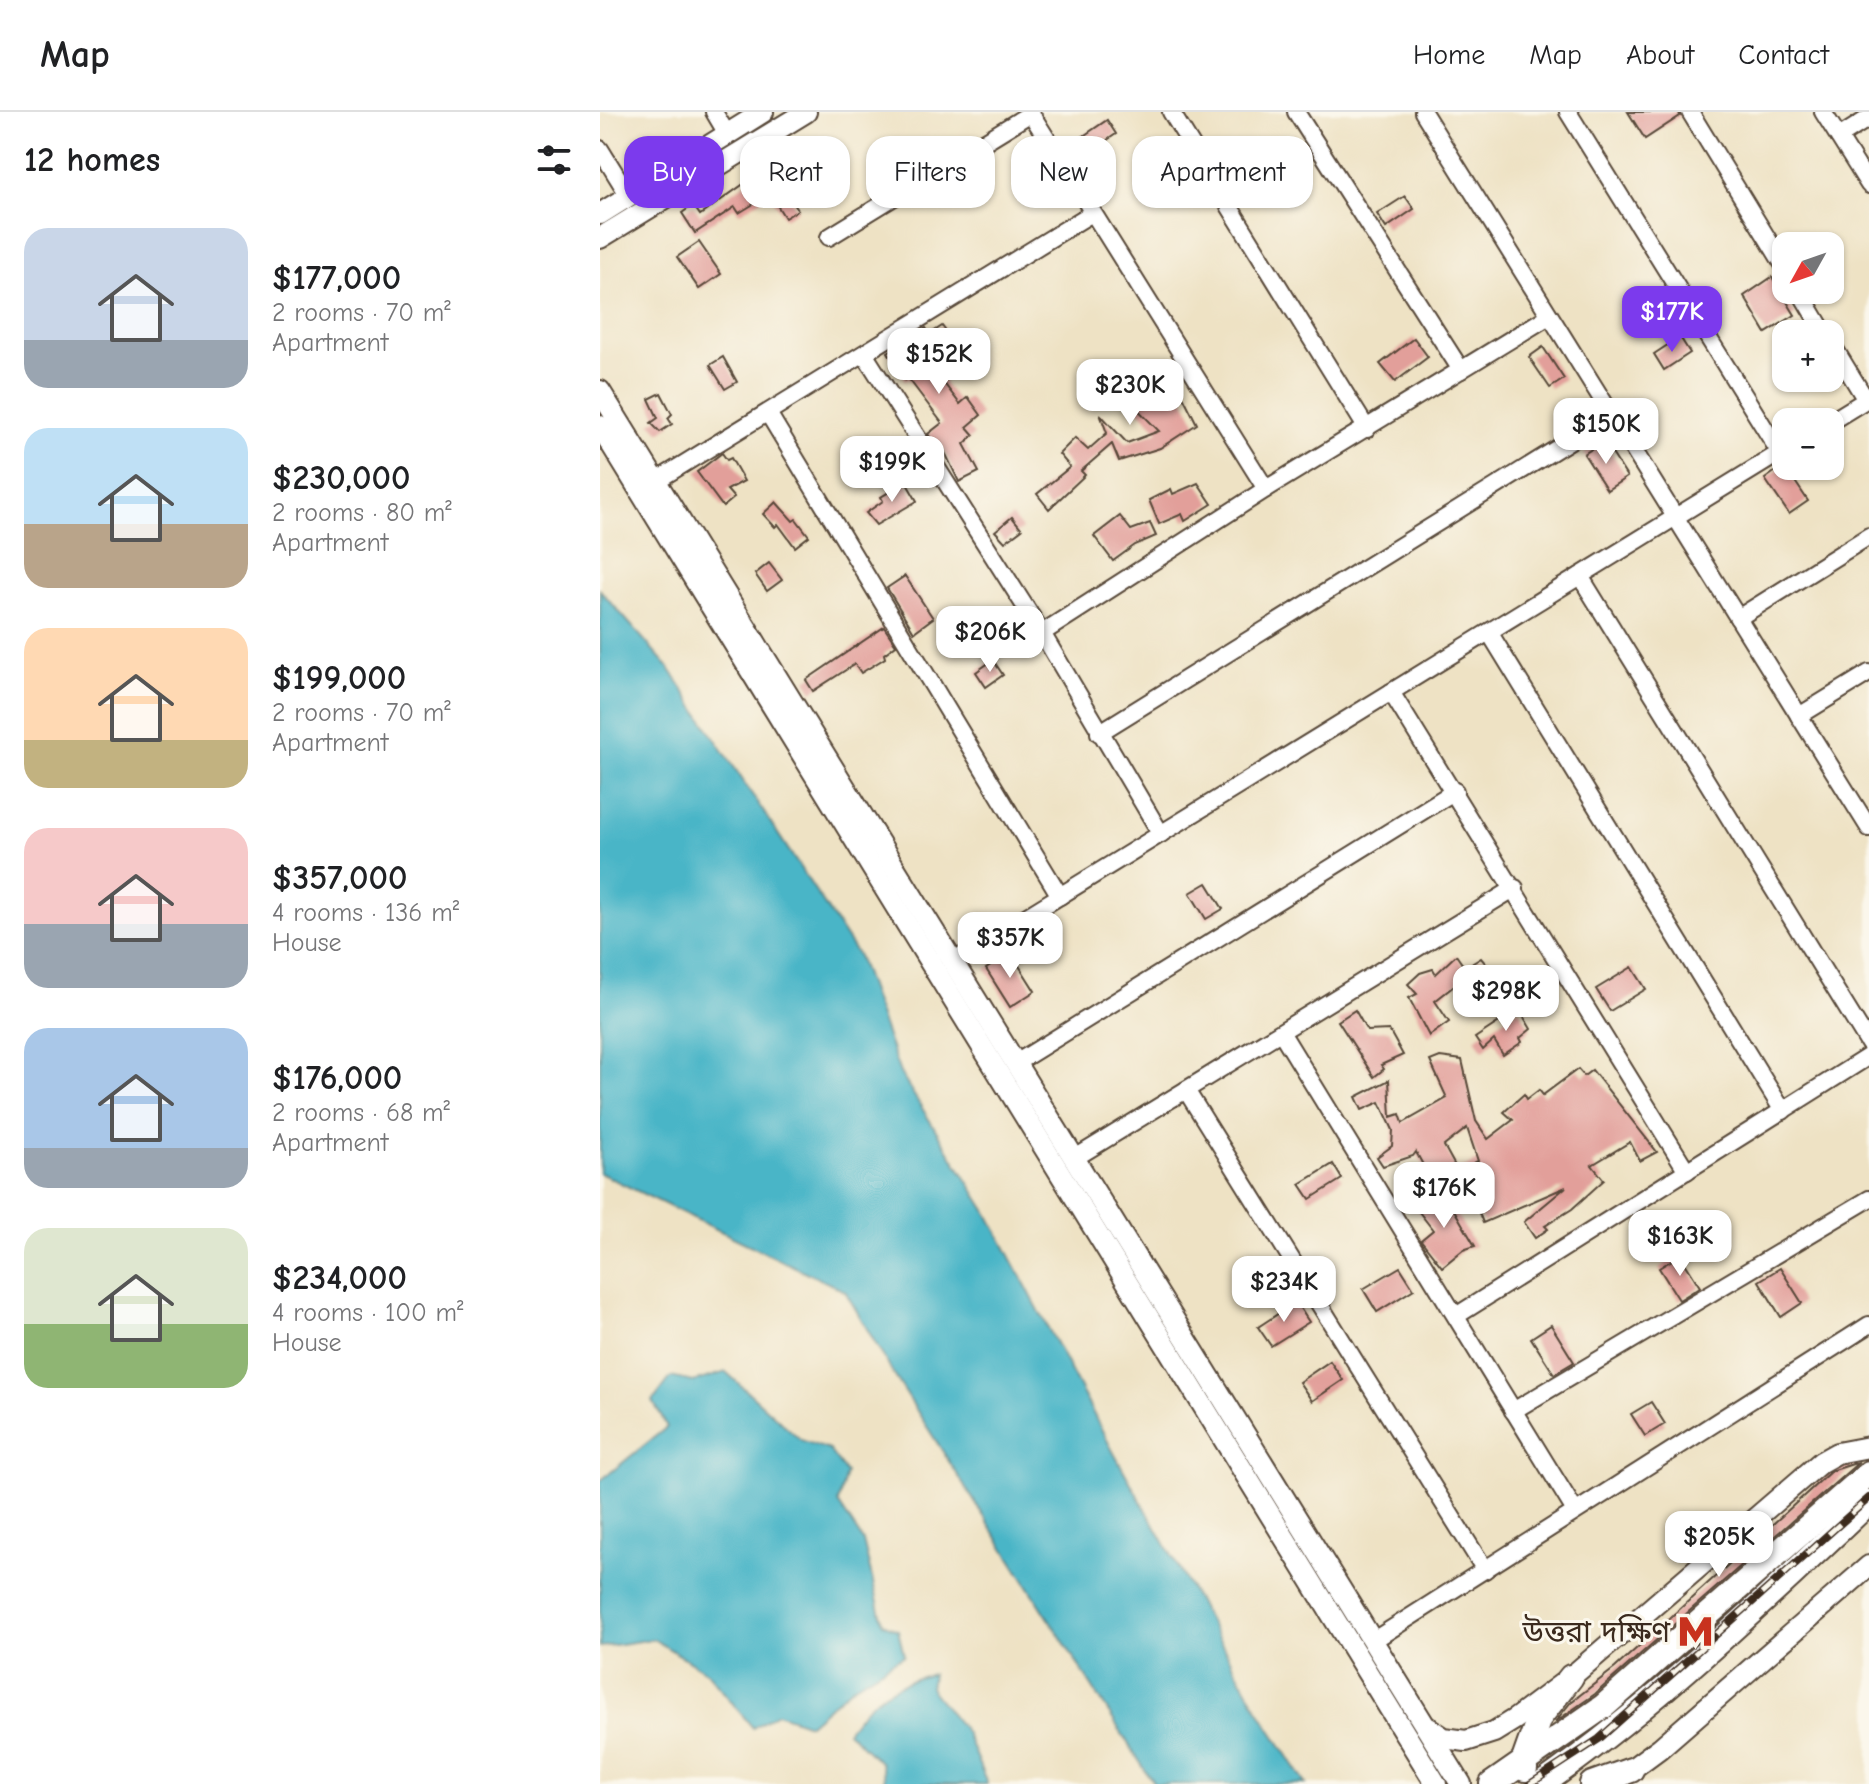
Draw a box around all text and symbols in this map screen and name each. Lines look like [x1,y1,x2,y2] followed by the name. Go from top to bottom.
[40,33,110,77] text: Map
[1413,39,1485,71] text: Home
[1529,39,1582,71] text: Map
[1626,39,1694,71] text: About
[1738,39,1829,71] text: Contact
[624,136,724,208] chip: Buy
[740,136,850,208] chip: Rent
[866,136,995,208] chip: Filters
[1011,136,1116,208] chip: New
[1132,136,1313,208] chip: Apartment
[532,138,576,182] icon: filters
[24,140,160,180] text: 12 homes
[1772,232,1844,304] north arrow
[1772,232,1844,480] map controls
[272,258,401,298] text: $177,000
[88,260,184,356] icon: home
[1616,286,1728,354] pin: $177K
[1640,297,1704,327] text: $177K
[272,298,451,328] text: 2 rooms · 70 m²
[1772,320,1844,392] button: +
[272,328,388,358] text: Apartment
[883,328,995,396] pin: $152K
[905,339,973,369] text: $152K
[1074,359,1186,427] pin: $230K
[1095,370,1165,400] text: $230K
[1550,398,1662,466] pin: $150K
[1772,408,1844,480] button: −
[1571,409,1641,439] text: $150K
[836,436,948,504] pin: $199K
[858,447,926,477] text: $199K
[272,458,410,498] text: $230,000
[88,460,184,556] icon: home
[272,498,452,528] text: 2 rooms · 80 m²
[272,528,388,558] text: Apartment
[934,606,1046,674] pin: $206K
[954,617,1026,647] text: $206K
[272,658,406,698] text: $199,000
[88,660,184,756] icon: home
[272,698,451,728] text: 2 rooms · 70 m²
[272,728,388,758] text: Apartment
[272,858,407,898] text: $357,000
[88,860,184,956] icon: home
[272,898,459,928] text: 4 rooms · 136 m²
[954,912,1066,980] pin: $357K
[976,923,1044,953] text: $357K
[272,928,342,958] text: House
[1450,965,1562,1033] pin: $298K
[1471,976,1541,1006] text: $298K
[272,1058,402,1098] text: $176,000
[88,1060,184,1156] icon: home
[272,1098,450,1128] text: 2 rooms · 68 m²
[272,1128,388,1158] text: Apartment
[1388,1162,1500,1230] pin: $176K
[1412,1173,1476,1203] text: $176K
[1624,1210,1736,1278] pin: $163K
[1647,1221,1713,1251] text: $163K
[1228,1256,1340,1324] pin: $234K
[272,1258,407,1298] text: $234,000
[88,1260,184,1356] icon: home
[1250,1267,1318,1297] text: $234K
[272,1298,464,1328] text: 4 rooms · 100 m²
[272,1328,342,1358] text: House
[1663,1511,1775,1579] pin: $205K
[1683,1522,1755,1552] text: $205K
[1677,1613,1715,1651] metro station icon: উত্তরা দক্ষিণ
[1522,1614,1670,1650] place label: উত্তরা দক্ষিণ

